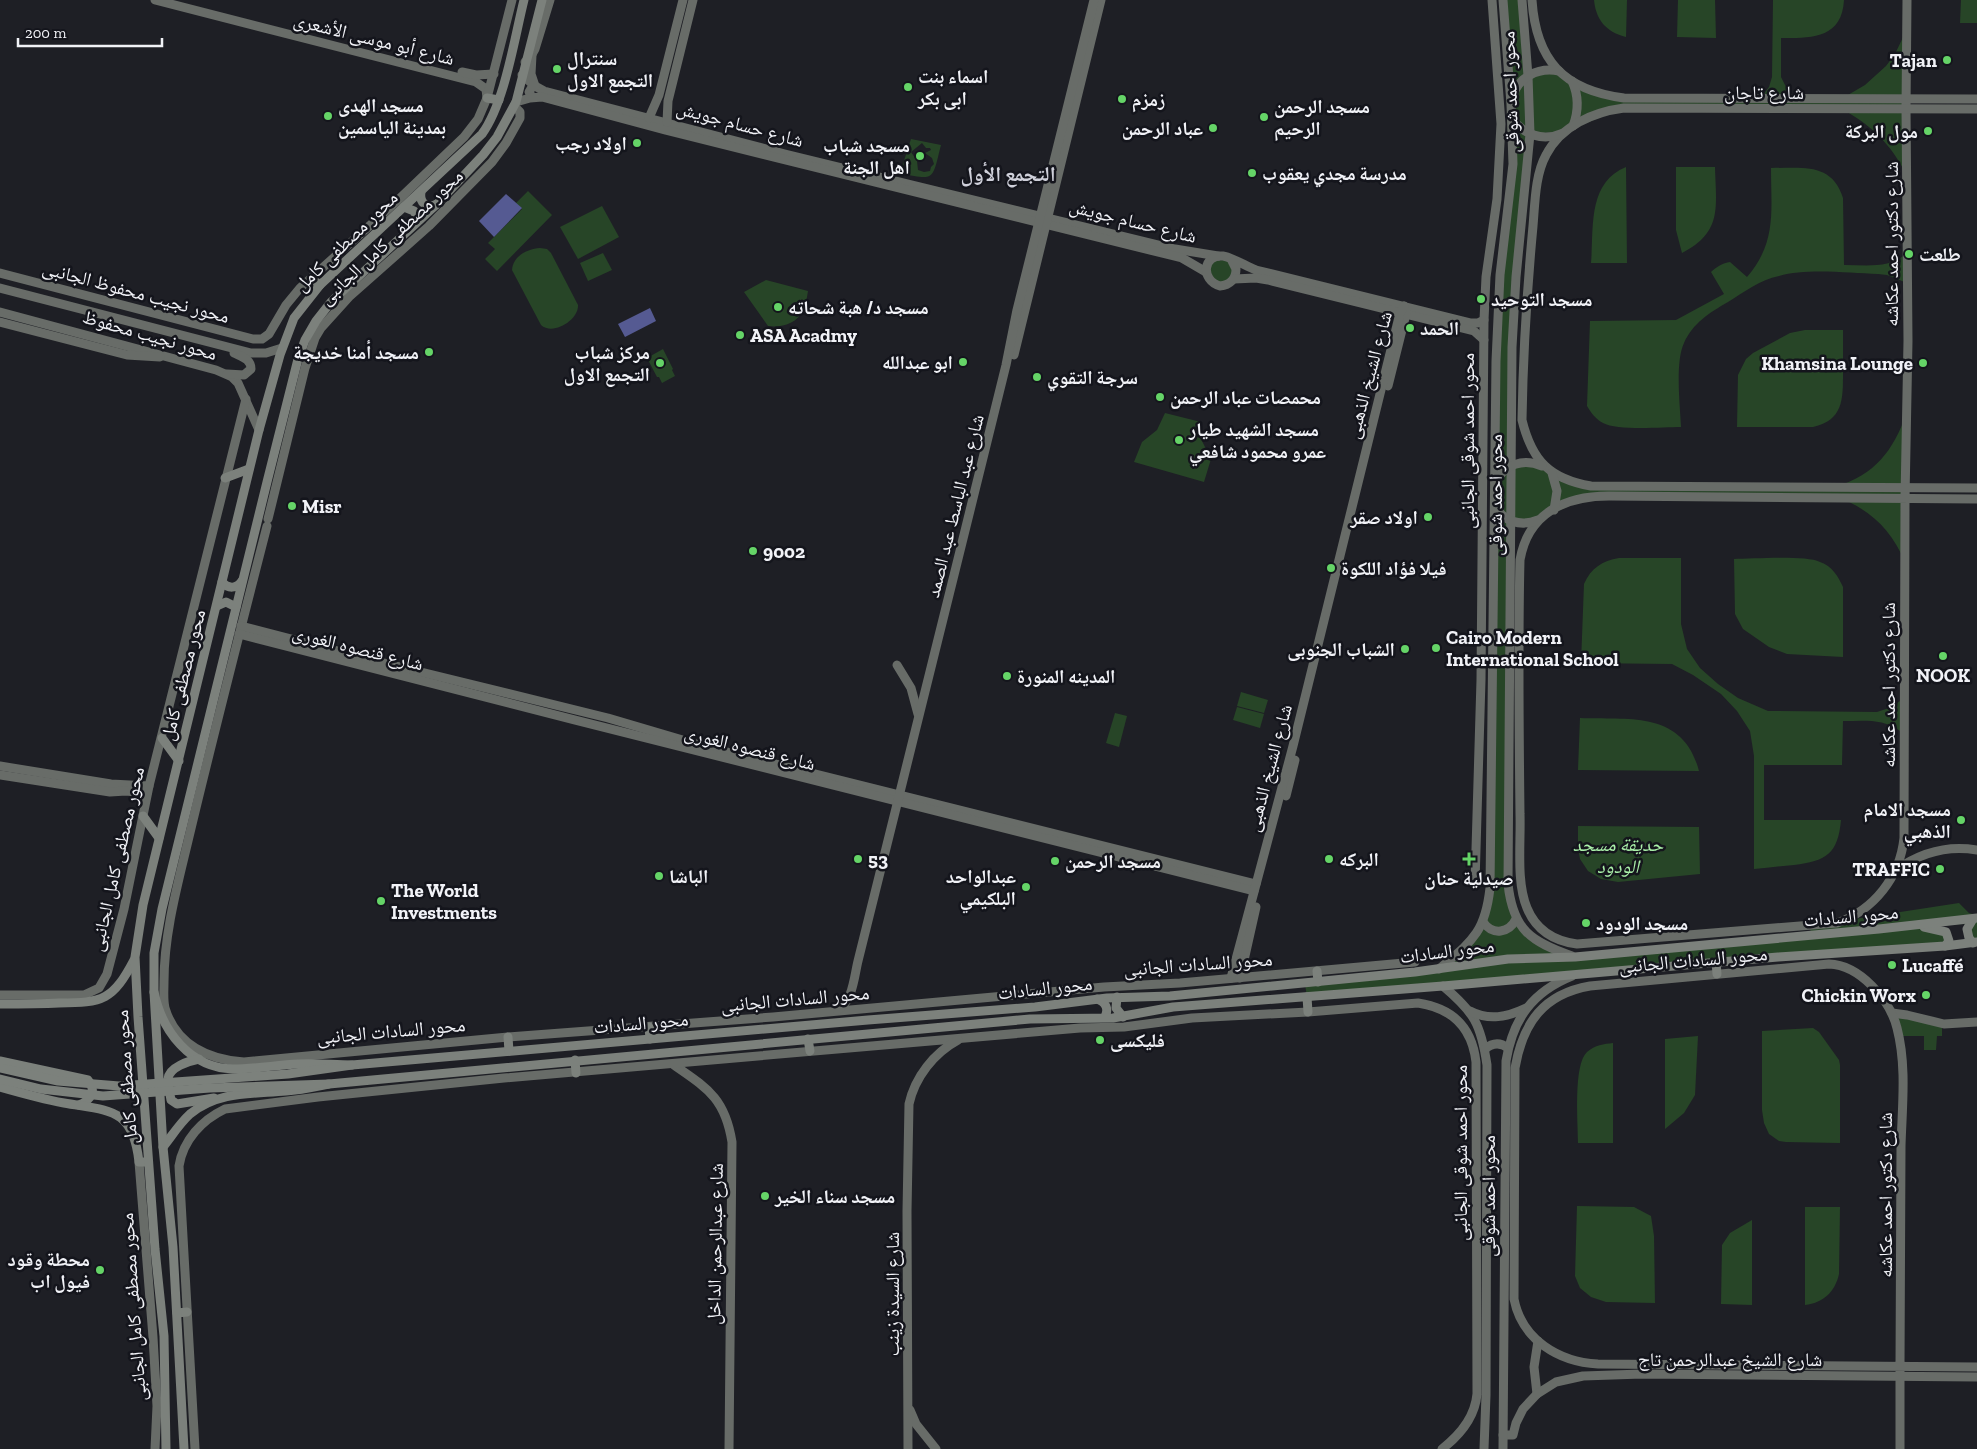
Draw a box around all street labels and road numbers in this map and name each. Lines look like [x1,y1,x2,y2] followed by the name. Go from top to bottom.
[291,8,457,70] street label: شارع أبو موسى الأشعرى
[1496,31,1524,153] street label: محور احمد شوقى
[1724,81,1804,104] street label: شارع تاجان
[674,96,806,154] street label: شارع حسام جويش
[1880,161,1903,327] street label: شارع دكتور احمد عكاشه
[314,164,468,310] street label: محور مصطفى كامل الجانبى
[290,186,402,296] street label: محور مصطفى كامل
[1066,194,1199,250] street label: شارع حسام جويش
[40,256,232,328] street label: محور نجيب محفوظ الجانبى
[80,305,220,365] street label: محور نجيب محفوظ
[1341,309,1398,442] street label: شارع الشيخ الذهبى
[1456,353,1479,529] street label: محور احمد شوقى الجانبى
[921,412,989,600] street label: شارع عبد الباسط عبد الصمد
[1484,434,1507,556] street label: محور احمد شوقى
[1877,602,1900,768] street label: شارع دكتور احمد عكاشه
[156,607,210,743] street label: محور مصطفى كامل
[290,621,426,675] street label: شارع قنصوه الغورى
[1241,702,1298,835] street label: شارع الشيخ الذهبى
[682,721,818,775] street label: شارع قنصوه الغورى
[85,764,149,954] street label: محور مصطفى كامل الجانبى
[1803,900,1899,932] street label: محور السادات
[1399,934,1495,968] street label: محور السادات
[1618,942,1768,978] street label: محور السادات الجانبى
[1123,947,1273,981] street label: محور السادات الجانبى
[997,972,1093,1004] street label: محور السادات
[720,981,870,1017] street label: محور السادات الجانبى
[593,1007,689,1039] street label: محور السادات
[110,1009,142,1145] street label: محور مصطفى كامل
[316,1013,466,1049] street label: محور السادات الجانبى
[1449,1065,1472,1241] street label: محور احمد شوقى الجانبى
[1874,1112,1897,1278] street label: شارع دكتور احمد عكاشه
[1477,1135,1500,1257] street label: محور احمد شوقى
[702,1163,728,1325] street label: شارع عبدالرحمن الداخل
[115,1212,151,1402] street label: محور مصطفى كامل الجانبى
[881,1232,904,1356] street label: شارع السيدة زينب
[1638,1348,1822,1372] street label: شارع الشيخ عبدالرحمن تاج

